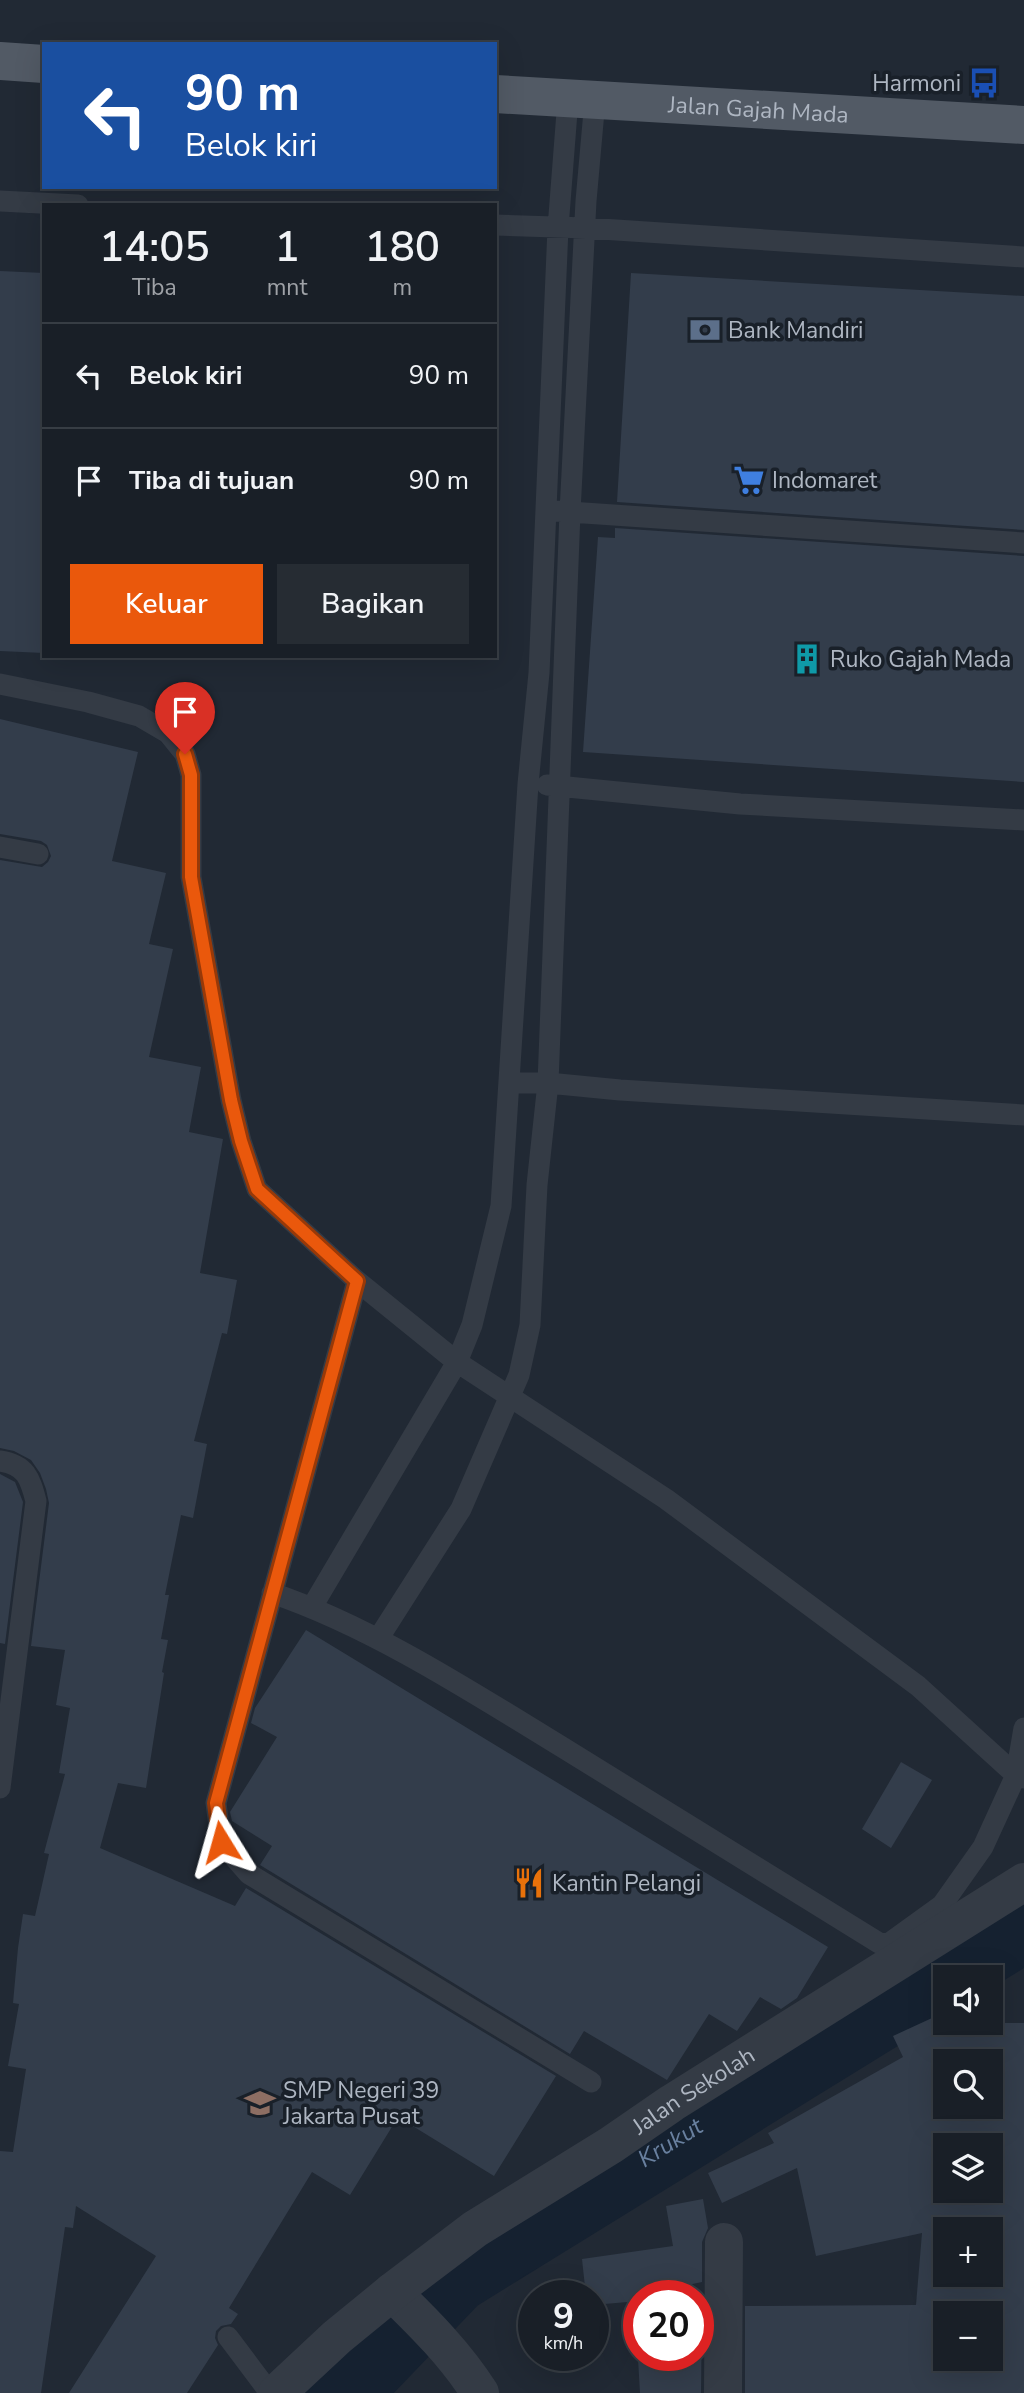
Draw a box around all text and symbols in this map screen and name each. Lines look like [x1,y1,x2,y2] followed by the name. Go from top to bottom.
[185,60,300,127] text: 90 m
[967,66,1001,100] bus stop icon: Harmoni
[872,68,961,99] place label: Harmoni
[70,70,161,161] icon: left
[666,89,850,131] street label: Jalan Gajah Mada
[185,124,317,167] text: Belok kiri
[99,219,210,276] text: 14:05
[274,219,300,276] text: 1
[364,219,440,276] text: 180
[132,272,177,303] text: Tiba
[267,272,307,303] text: mnt
[392,272,412,303] text: m
[688,313,722,347] bank icon: Bank Mandiri
[728,315,863,346] place label: Bank Mandiri
[70,357,108,395] icon: left
[129,358,242,393] text: Belok kiri
[409,358,469,393] text: 90 m
[70,462,108,500] icon: arrive
[129,463,294,498] text: Tiba di tujuan
[409,463,469,498] text: 90 m
[732,463,766,497] supermarket icon: Indomaret
[772,465,878,496] place label: Indomaret
[70,564,263,644] button: Keluar
[277,564,469,644] button: Bagikan
[790,642,824,676] building icon: Ruko Gajah Mada
[830,644,1011,675] place label: Ruko Gajah Mada
[155,682,215,754] pin
[166,693,204,731] icon: arrive
[184,1805,258,1879] position arrow
[512,1866,546,1900] restaurant icon: Kantin Pelangi
[552,1868,701,1899] place label: Kantin Pelangi
[933,1965,1003,2371] map controls
[933,1965,1003,2035] button: sound
[625,2040,761,2142] street label: Jalan Sekolah
[933,2049,1003,2119] button: search
[282,2075,439,2132] place label: SMP Negeri 39 Jakarta Pusat
[243,2086,277,2120] school or university icon: SMP Negeri 39 Jakarta Pusat
[632,2110,709,2175] water label: Krukut
[933,2133,1003,2203] button: layers
[933,2217,1003,2287] button: +
[623,2280,714,2371] speed limit sign: 20
[553,2293,574,2340] text: 9
[933,2301,1003,2371] button: −
[544,2331,583,2355] text: km/h

